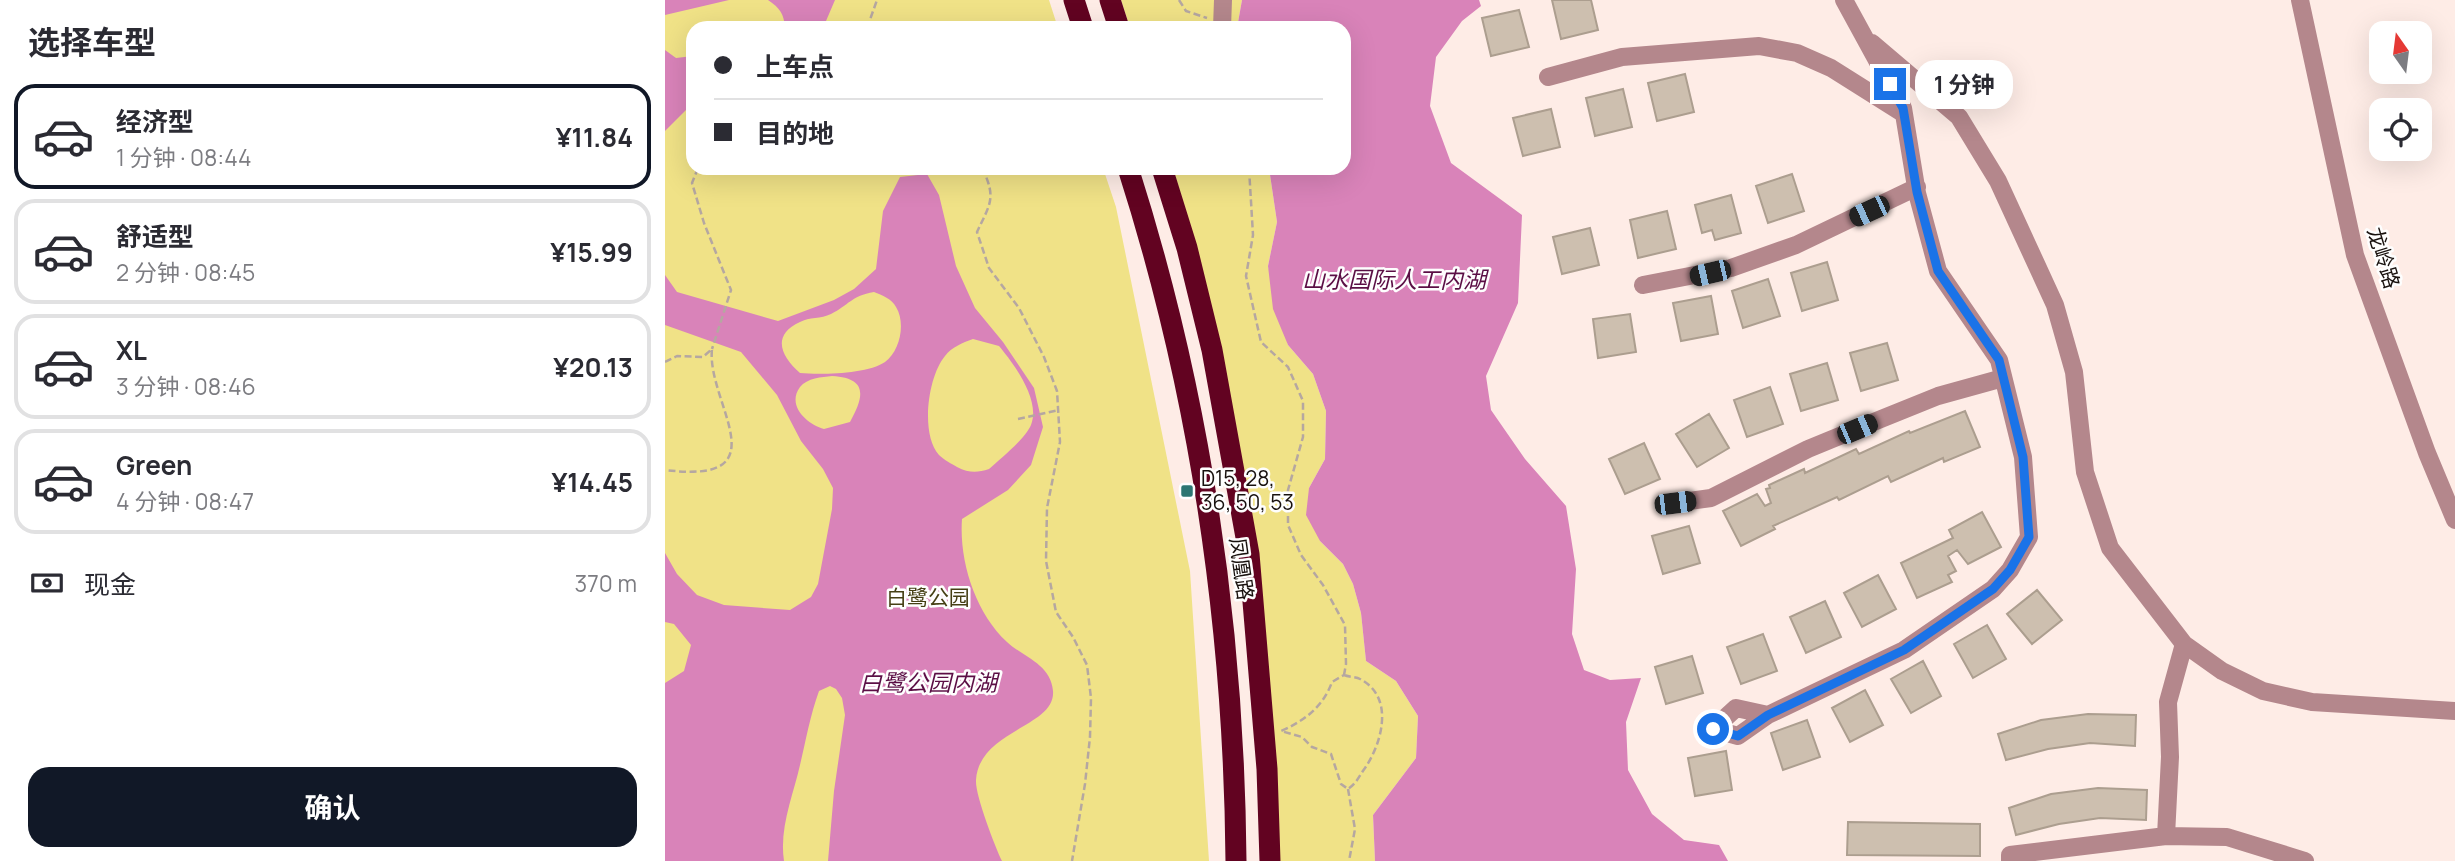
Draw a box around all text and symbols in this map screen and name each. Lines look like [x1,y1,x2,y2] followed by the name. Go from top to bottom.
[28,20,156,64] text: 选择车型
[2369,21,2433,84] north arrow
[2369,21,2432,161] map controls
[756,48,834,84] text: 上车点
[1915,60,2013,108] callout: 1 分钟
[1874,68,1906,100] route end
[1934,68,1994,100] text: 1 分钟
[2369,98,2432,161] button: locate
[116,103,194,139] text: 经济型
[32,105,95,168] icon: car
[756,115,834,151] text: 目的地
[556,119,633,155] text: ¥11.84
[116,141,252,173] text: 1 分钟 · 08:44
[1846,193,1893,229] car
[116,218,194,254] text: 舒适型
[32,220,95,283] icon: car
[2361,223,2407,292] street label: 龙岭路
[550,234,633,270] text: ¥15.99
[116,256,255,288] text: 2 分钟 · 08:45
[1688,258,1733,288] car
[1302,263,1489,295] water label: 山水国际人工内湖
[116,332,147,368] text: XL
[32,335,95,398] icon: car
[553,349,633,385] text: ¥20.13
[116,370,256,402] text: 3 分钟 · 08:46
[1834,411,1881,447] car
[116,447,192,483] text: Green
[32,450,95,513] icon: car
[551,464,633,500] text: ¥14.45
[1201,464,1294,516] place label: D15, 28, 36, 50, 53
[1179,483,1195,499] marker: D15, 28, 36, 50, 53
[116,485,254,517] text: 4 分钟 · 08:47
[1653,490,1698,516] car
[1224,536,1260,602] street label: 凤凰路
[28,564,66,602] icon: cash
[84,566,136,602] text: 现金
[575,567,637,599] text: 370 m
[886,583,970,611] park label: 白鹭公园
[859,666,1000,698] water label: 白鹭公园内湖
[1697,713,1729,745] route start
[28,767,637,847] button: 确认

